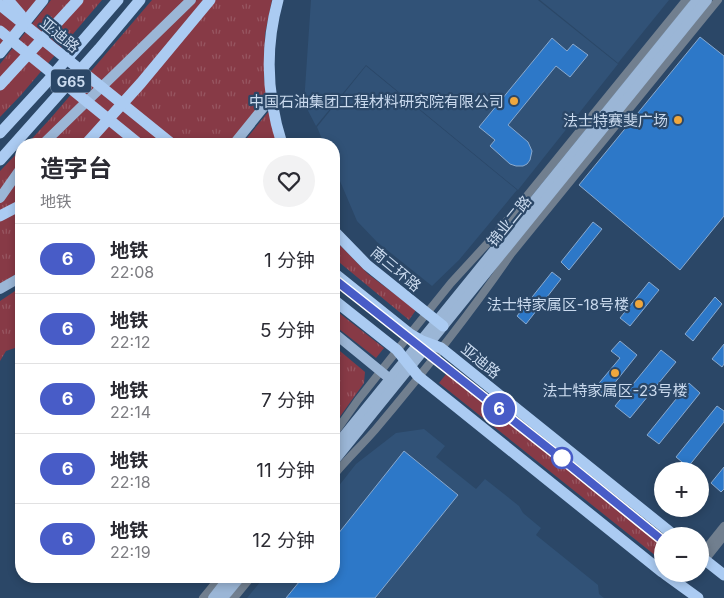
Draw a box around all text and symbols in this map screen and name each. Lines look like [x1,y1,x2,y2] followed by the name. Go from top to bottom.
[37,13,83,57] street label: 亚迪路
[51,70,91,92] road number: G65
[249,92,504,111] place label: 中国石油集团工程材料研究院有限公司
[508,95,520,107] marker: 中国石油集团工程材料研究院有限公司
[563,111,668,130] place label: 法士特赛斐广场
[672,114,684,126] marker: 法士特赛斐广场
[40,154,112,183] text: 造字台
[263,155,315,207] button: heart
[40,191,72,211] text: 地铁
[483,192,535,250] street label: 锦业二路
[110,239,148,262] text: 地铁
[367,242,425,296] street label: 南三环路
[62,248,73,269] text: 6
[264,249,315,272] text: 1 分钟
[110,262,154,282] text: 22:08
[487,295,629,314] place label: 法士特家属区-18号楼
[633,298,645,310] marker: 法士特家属区-18号楼
[110,309,148,332] text: 地铁
[62,318,73,339] text: 6
[260,319,315,342] text: 5 分钟
[110,332,150,352] text: 22:12
[458,339,504,383] street label: 亚迪路
[609,367,621,379] marker: 法士特家属区-23号楼
[110,379,148,402] text: 地铁
[543,381,687,400] place label: 法士特家属区-23号楼
[62,388,73,409] text: 6
[261,389,315,412] text: 7 分钟
[483,393,515,425] line badge: 6
[493,398,505,419] text: 6
[110,402,151,422] text: 22:14
[551,447,573,469] unlabelled marker
[110,449,148,472] text: 地铁
[62,458,73,479] text: 6
[256,459,315,482] text: 11 分钟
[654,462,709,582] map controls
[654,462,709,517] button: +
[110,472,151,492] text: 22:18
[110,519,148,542] text: 地铁
[654,527,709,582] button: −
[62,528,73,549] text: 6
[252,529,315,552] text: 12 分钟
[110,542,151,562] text: 22:19

